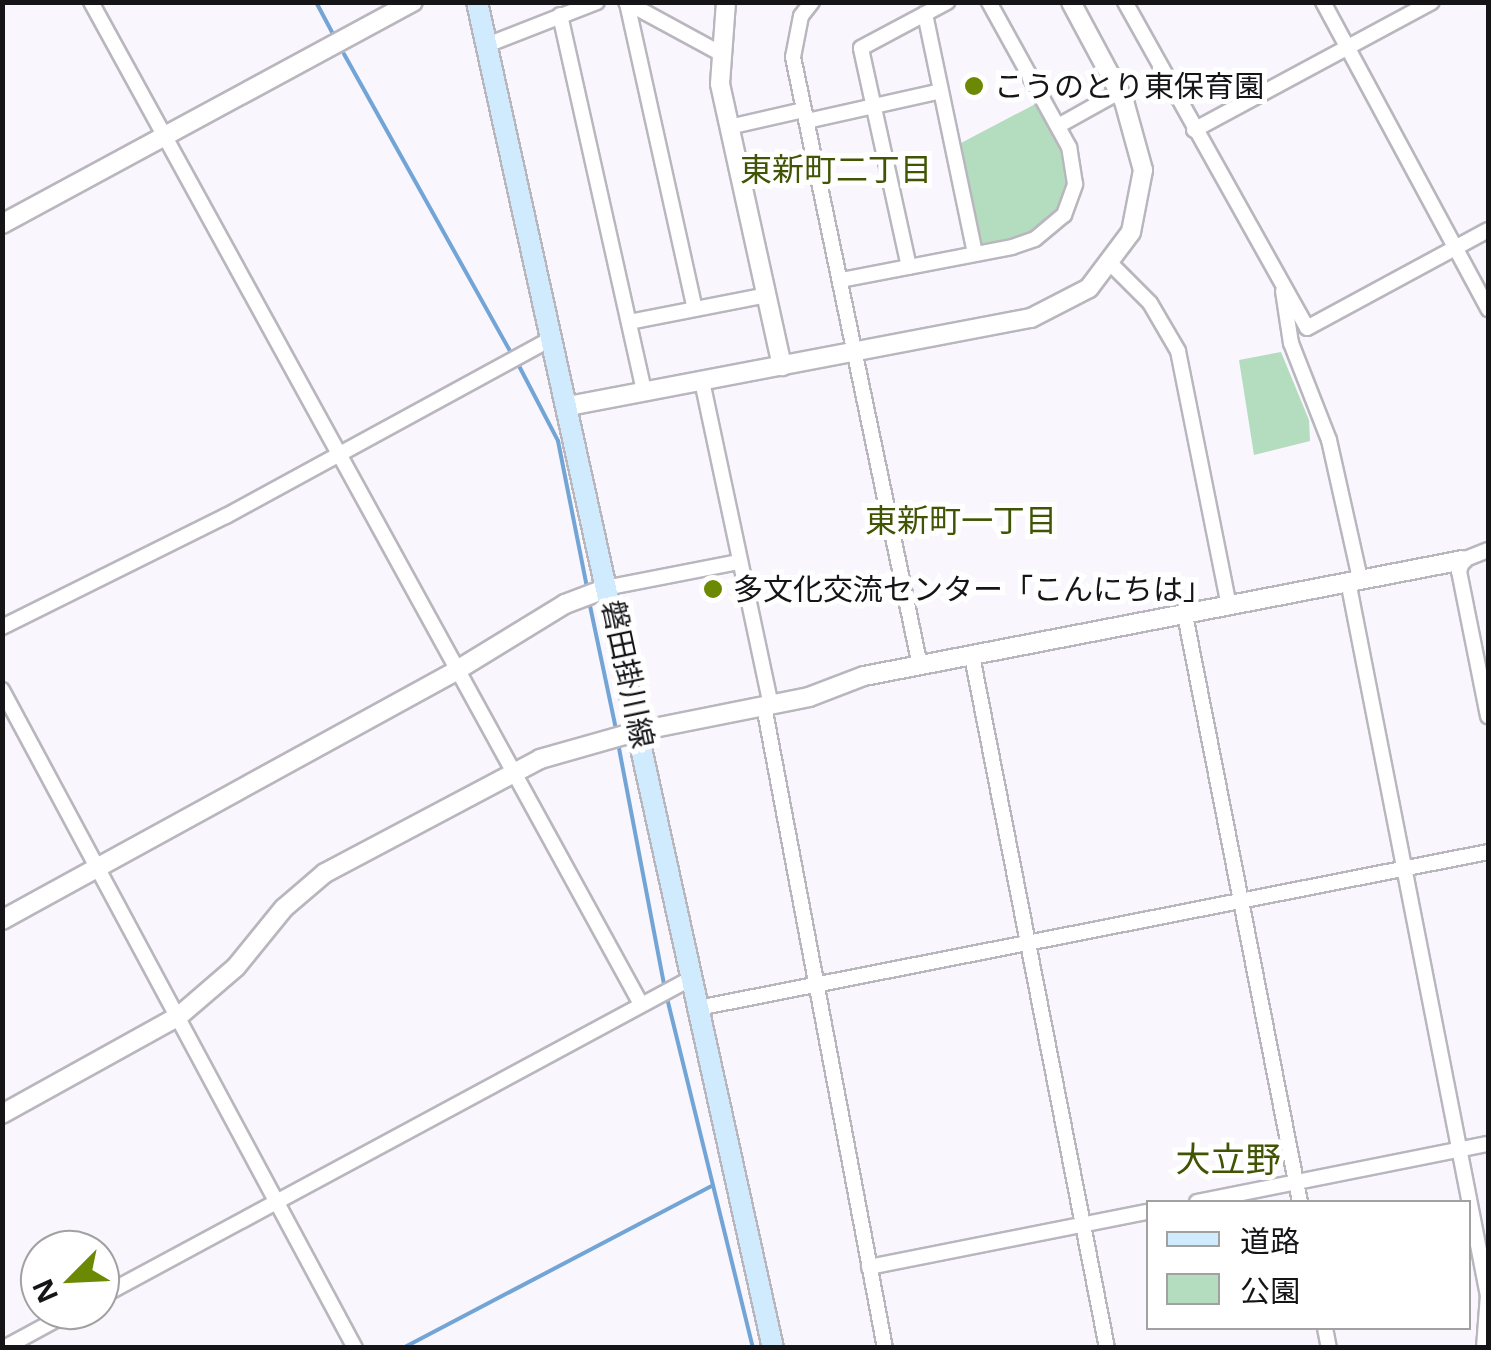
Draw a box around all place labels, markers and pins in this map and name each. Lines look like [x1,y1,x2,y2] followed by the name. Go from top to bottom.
[994,68,1264,104] place label: こうのとり東保育園
[963,75,985,97] marker: こうのとり東保育園
[733,571,1213,607] place label: 多文化交流センター「こんにちは」
[702,578,724,600] marker: 多文化交流センター「こんにちは」

